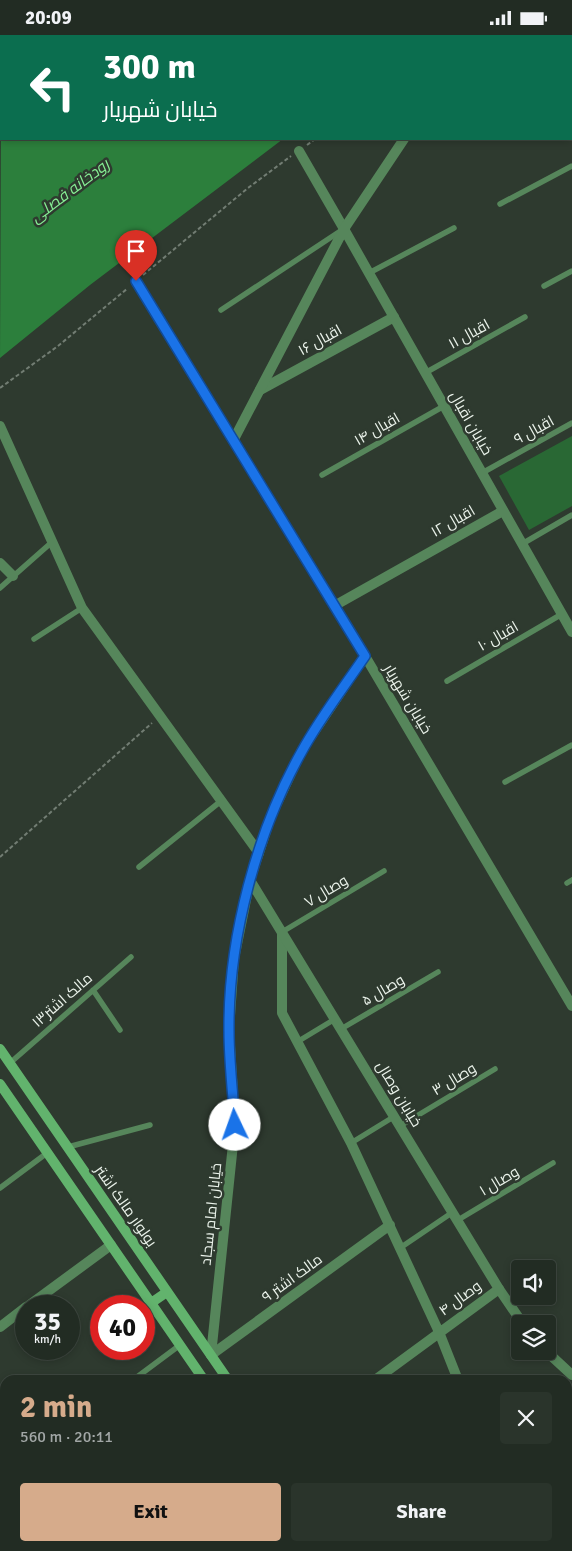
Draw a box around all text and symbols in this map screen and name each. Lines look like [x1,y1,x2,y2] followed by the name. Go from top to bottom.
[25,6,72,30] text: 20:09
[103,45,196,88] text: 300 m
[20,55,85,120] icon: left
[103,96,218,123] text: خیابان شهریار
[27,154,115,227] water label: رودخانه فصلی
[115,230,157,281] pin
[122,237,150,265] icon: arrive
[445,315,493,353] street label: اقبال ۱۱
[295,321,345,359] street label: اقبال ۱۶
[445,388,497,459] street label: خیابان اقبال
[351,409,403,449] street label: اقبال ۱۴
[511,412,557,448] street label: اقبال ۹
[428,501,478,541] street label: اقبال ۱۲
[475,617,521,655] street label: اقبال ۱۰
[379,660,436,738] street label: خیابان شهریار
[301,871,351,911] street label: وصال ۷
[28,969,96,1031] street label: مالک اشتر۱۳
[358,971,408,1009] street label: وصال ۵
[371,1058,426,1131] street label: خیابان وصال
[429,1059,479,1099] street label: وصال ۳
[208,1098,260,1150] position arrow
[91,1161,161,1250] street label: بولوار مالک اشتر
[197,1162,226,1266] street label: خیابان امام سجاد
[476,1162,522,1200] street label: وصال ۱
[258,1250,326,1306] street label: مالک اشتر ۹
[511,1260,556,1360] map controls
[511,1260,556,1305] button: sound
[435,1277,485,1319] street label: وصال ۴
[90,1295,155,1360] speed limit sign: 40
[34,1306,61,1337] text: 35
[511,1315,556,1360] button: layers
[34,1332,61,1347] text: km/h
[20,1389,92,1426] text: 2 min
[500,1392,552,1444] button: close
[20,1427,113,1447] text: 560 m · 20:11
[20,1483,281,1541] button: Exit
[291,1483,552,1541] button: Share

